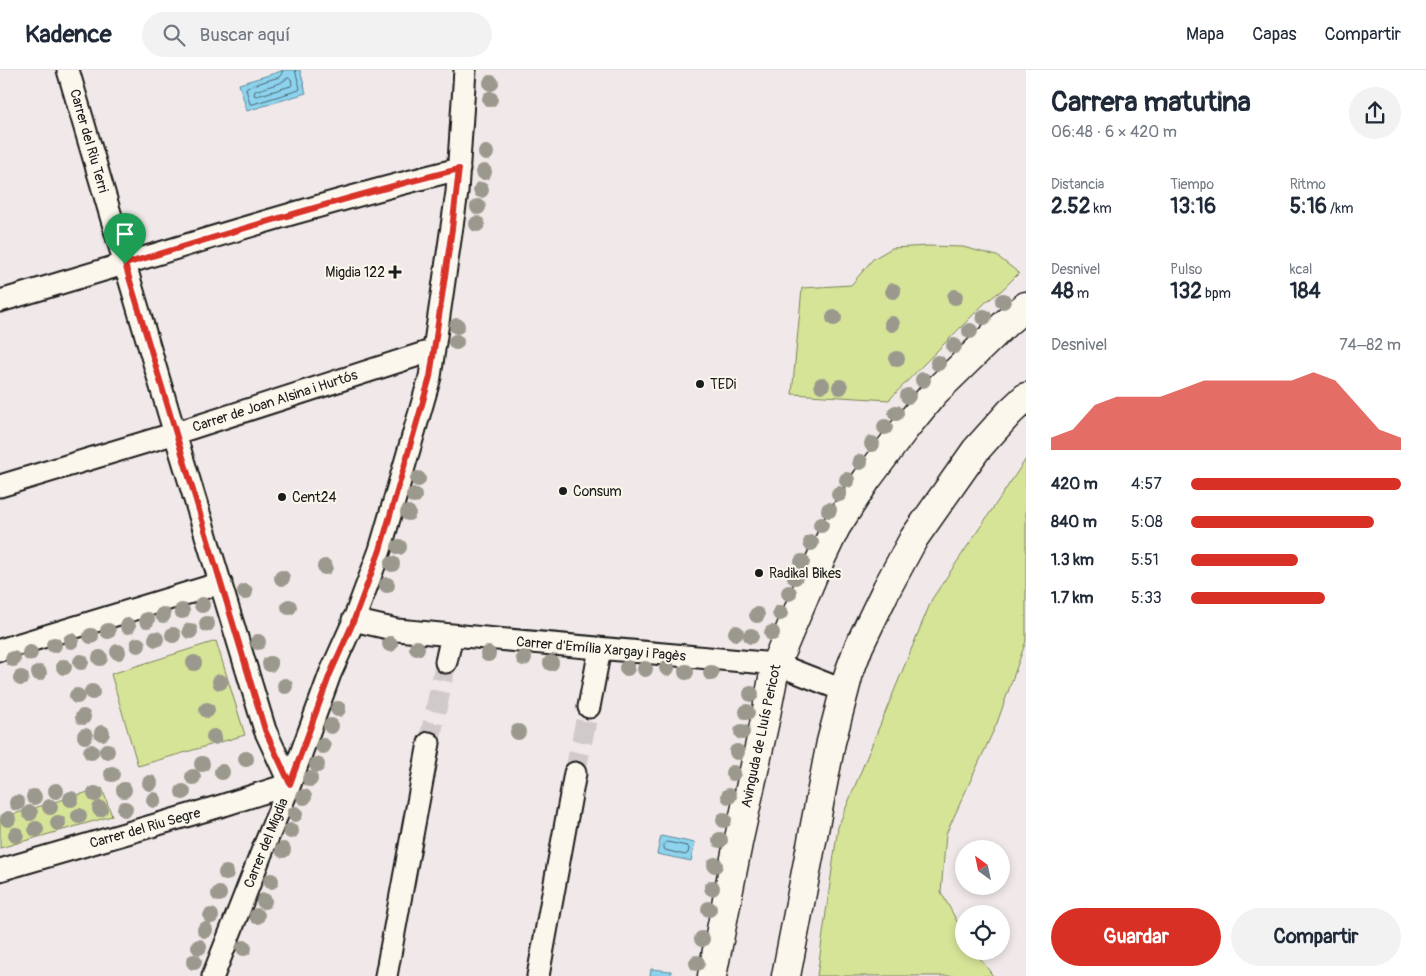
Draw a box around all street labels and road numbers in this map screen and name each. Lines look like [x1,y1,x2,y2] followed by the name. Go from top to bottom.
[66,87,112,195] street label: Carrer del Riu Terri
[190,366,360,436] street label: Carrer de Joan Alsina i Hurtós
[515,633,687,665] street label: Carrer d'Emília Xargay i Pagès
[737,662,785,809] street label: Avinguda de Lluís Pericot
[240,796,292,890] street label: Carrer del Migdia
[88,804,202,852] street label: Carrer del Riu Segre

